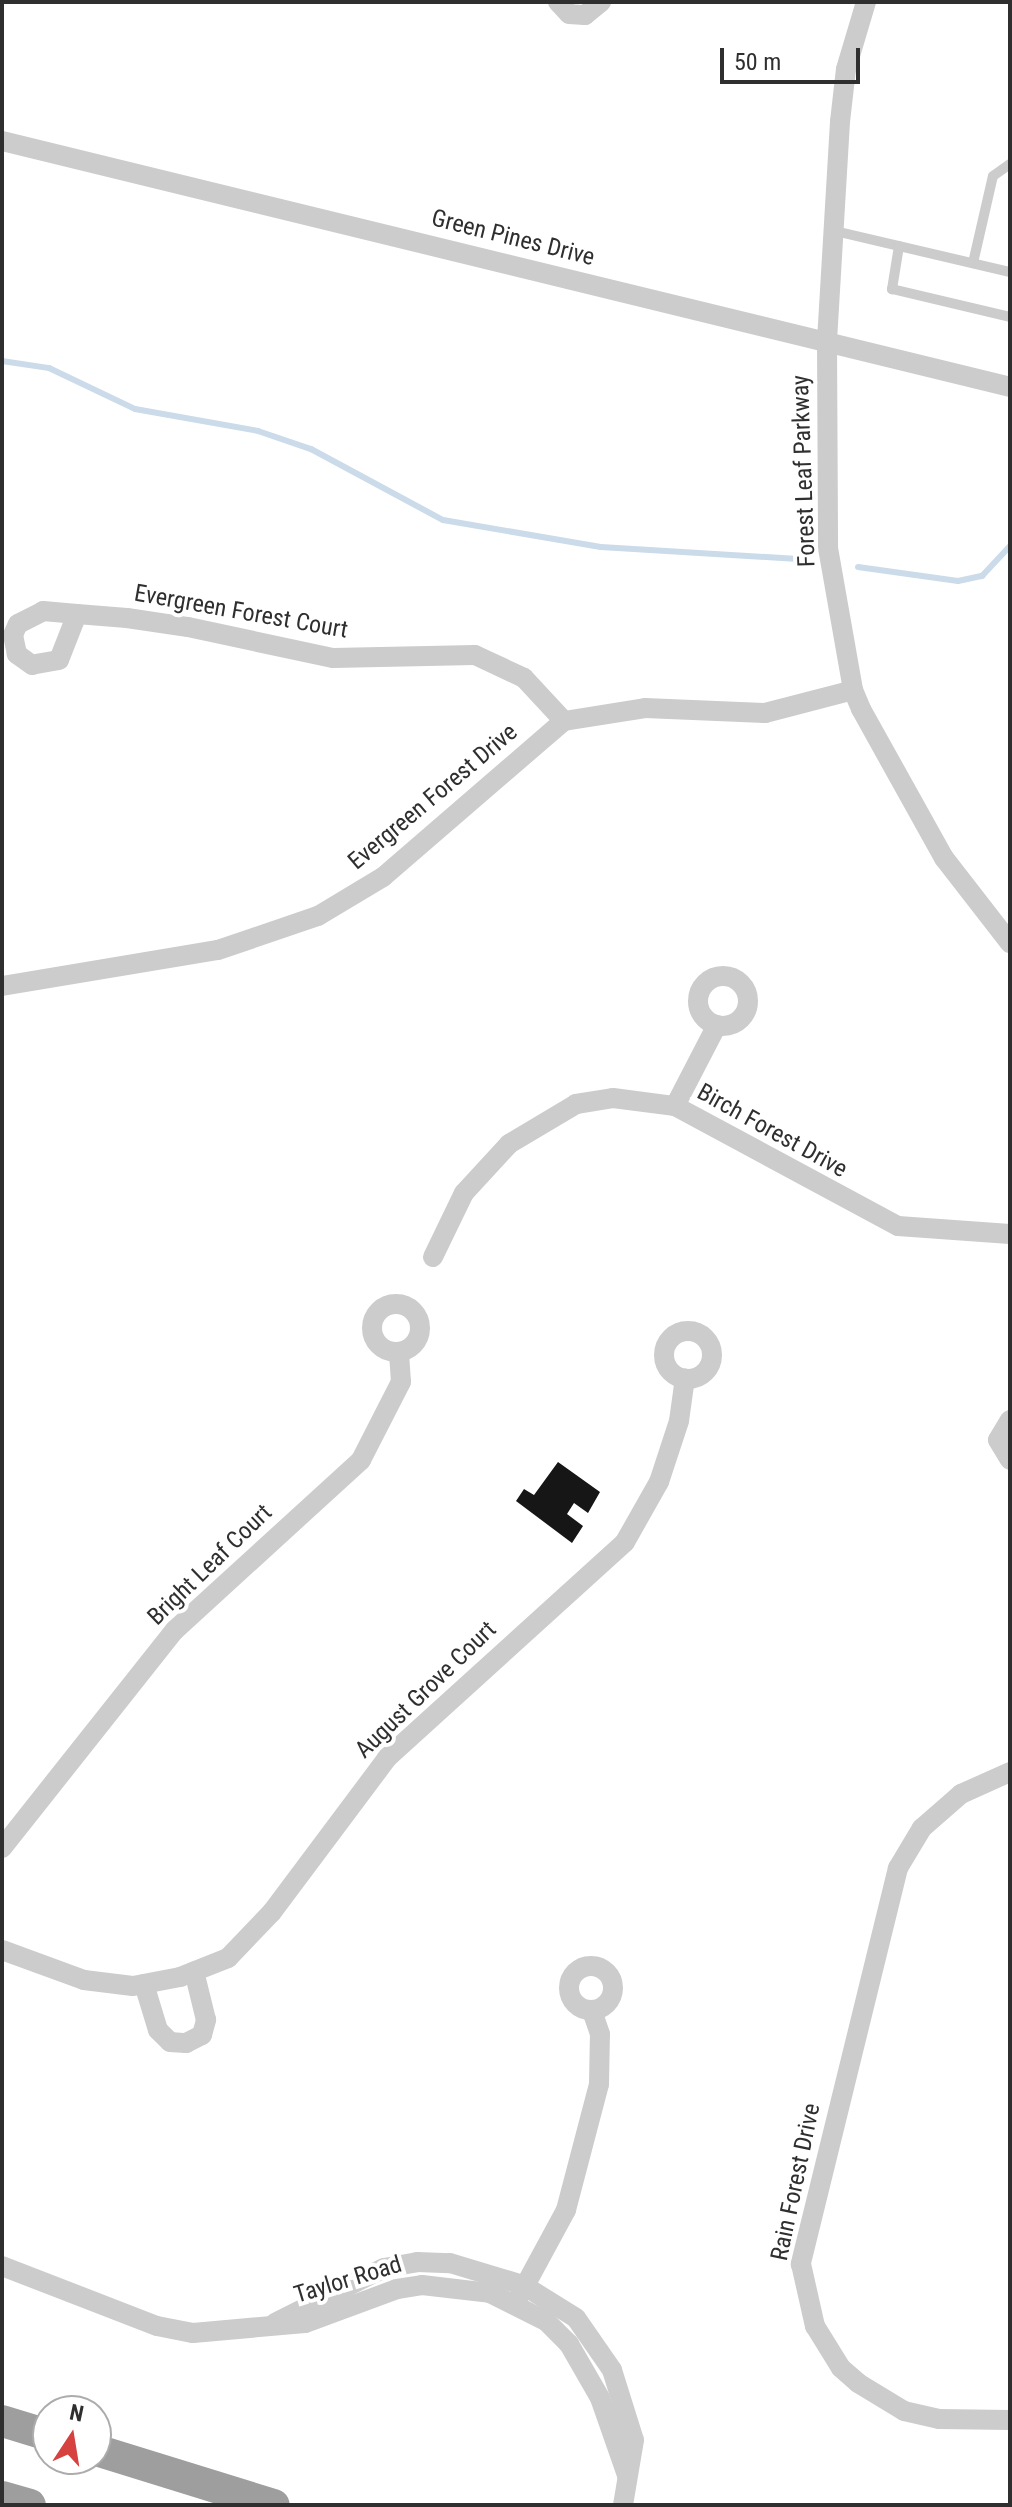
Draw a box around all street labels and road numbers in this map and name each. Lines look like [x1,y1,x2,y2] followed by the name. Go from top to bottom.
[429,204,597,272] street label: Green Pines Drive
[786,374,822,568] street label: Forest Leaf Parkway
[132,579,350,645] street label: Evergreen Forest Court
[343,718,523,876] street label: Evergreen Forest Drive
[692,1078,852,1184] street label: Birch Forest Drive
[142,1499,278,1631] street label: Bright Leaf Court
[350,1616,502,1764] street label: August Grove Court
[765,2101,827,2263] street label: Rain Forest Drive
[291,2250,405,2310] street label: Taylor Road

